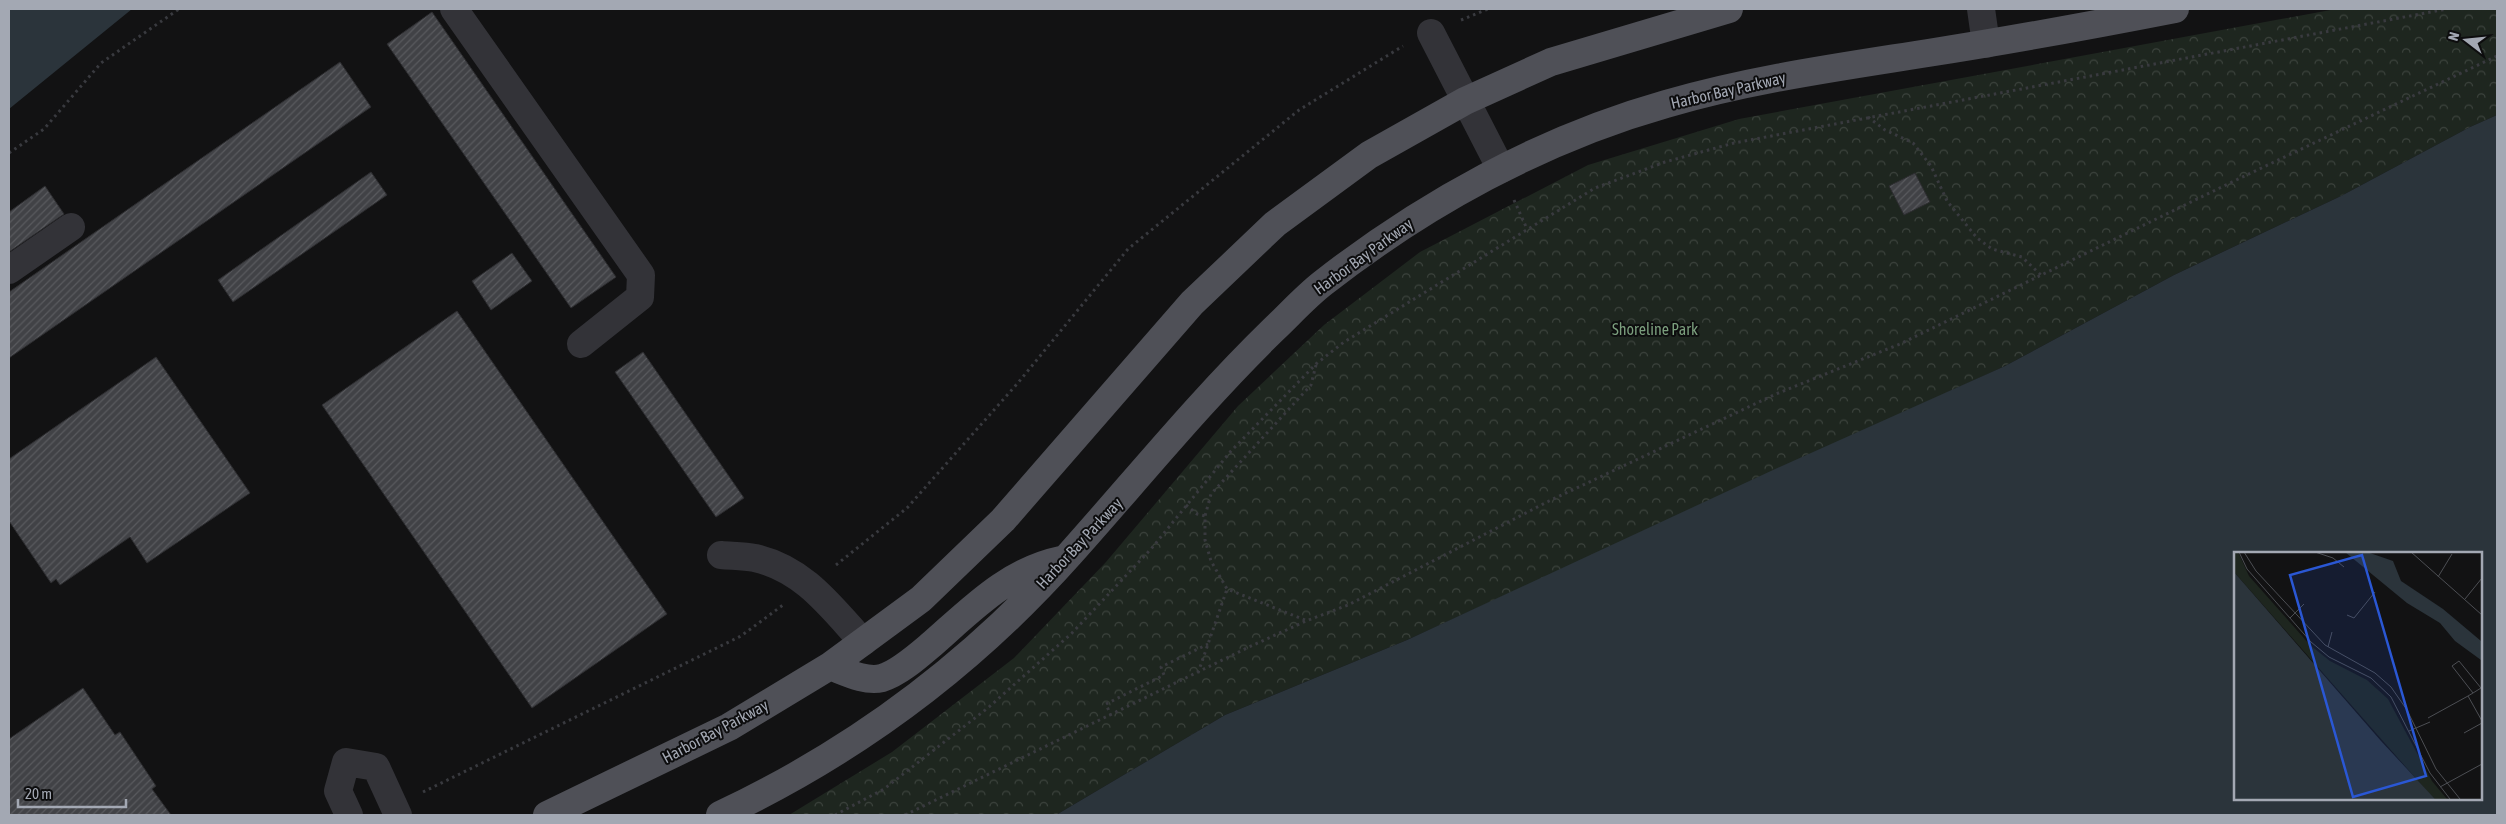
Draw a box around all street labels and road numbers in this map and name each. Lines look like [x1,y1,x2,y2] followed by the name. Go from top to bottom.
[1669,68,1788,113] street label: Harbor Bay Parkway
[1310,214,1417,299] street label: Harbor Bay Parkway
[1032,494,1127,593] street label: Harbor Bay Parkway
[659,695,772,767] street label: Harbor Bay Parkway

